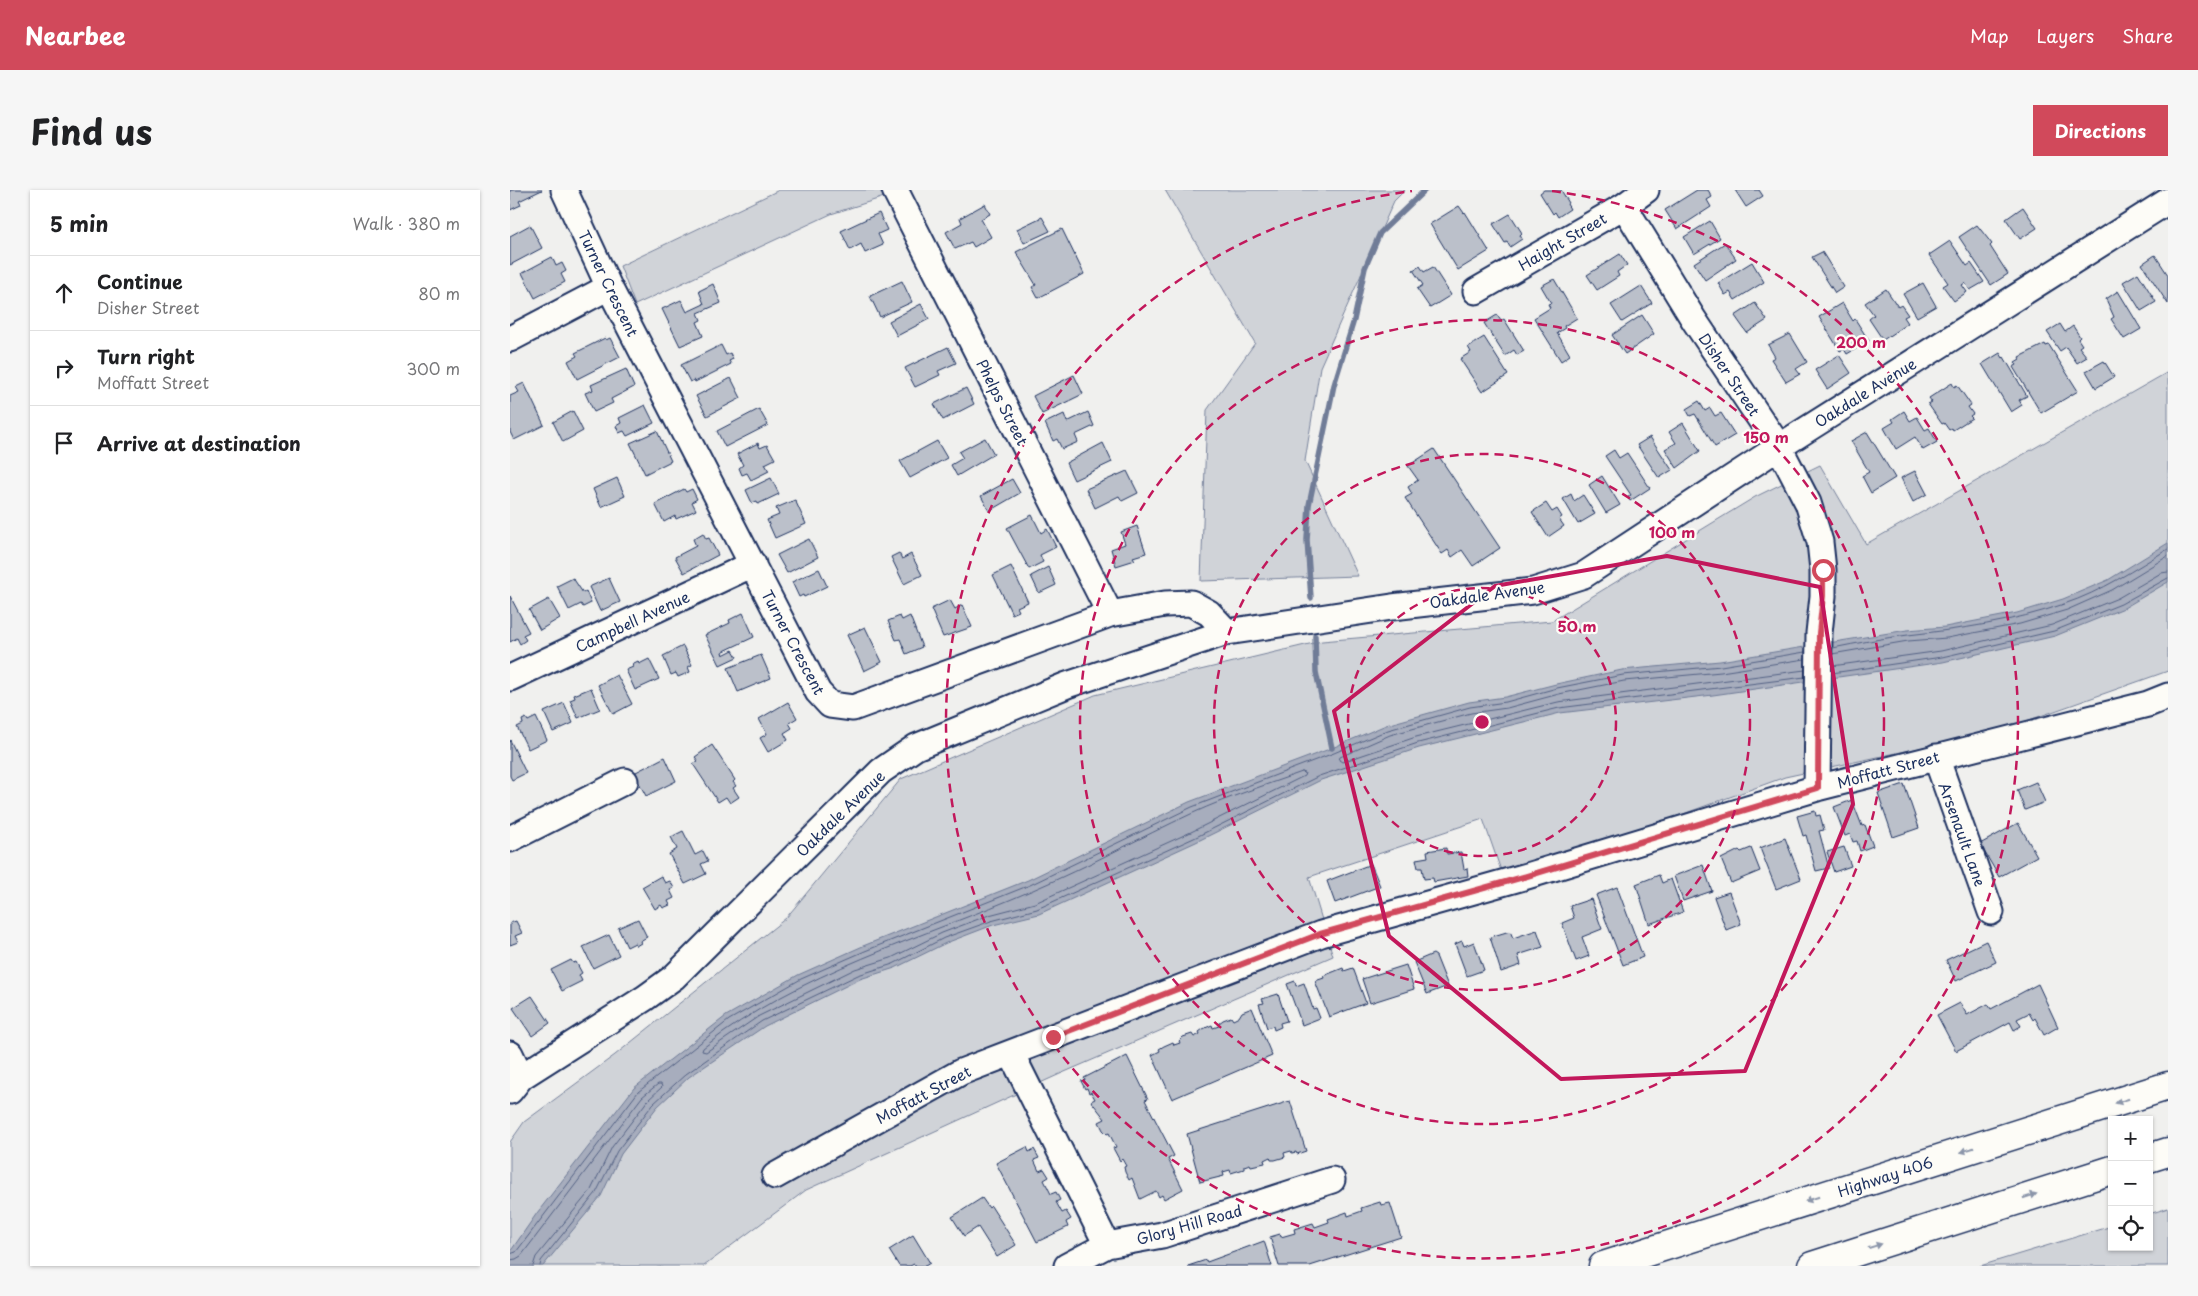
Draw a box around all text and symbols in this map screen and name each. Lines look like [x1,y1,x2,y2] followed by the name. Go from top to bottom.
[25,17,126,53] text: Nearbee
[1970,22,2009,49] text: Map
[2037,22,2094,49] text: Layers
[2122,22,2173,49] text: Share
[30,104,152,157] text: Find us
[2033,105,2168,156] button: Directions
[1513,206,1611,276] street label: Haight Street
[50,207,108,239] text: 5 min
[353,211,460,235] text: Walk · 380 m
[573,226,645,340] street label: Turner Crescent
[97,267,183,295] text: Continue
[50,279,78,307] icon: ahead
[418,281,460,305] text: 80 m
[97,295,199,319] text: Disher Street
[1694,328,1766,420] street label: Disher Street
[1836,330,1886,353] text: 200 m
[97,342,195,370] text: Turn right
[1810,352,1920,432] street label: Oakdale Avenue
[50,354,78,382] icon: right
[971,355,1035,449] street label: Phelps Street
[406,356,460,380] text: 300 m
[97,370,209,394] text: Moffatt Street
[1743,425,1789,448] text: 150 m
[50,429,78,457] icon: arrive
[97,429,301,457] text: Arrive at destination
[1649,520,1695,543] text: 100 m
[1812,559,1835,582] route start
[1428,575,1546,613] street label: Oakdale Avenue
[571,584,693,658] street label: Campbell Avenue
[757,585,831,699] street label: Turner Crescent
[1558,614,1596,637] text: 50 m
[1473,713,1491,731] centre of rings
[1834,744,1942,794] street label: Moffatt Street
[790,764,890,862] street label: Oakdale Avenue
[1934,779,1992,889] street label: Arsenault Lane
[1042,1026,1065,1049] route end
[871,1059,975,1129] street label: Moffatt Street
[2114,1097,2129,1105] one-way arrow
[2108,1116,2153,1251] map controls
[2108,1116,2153,1161] button: +
[1959,1147,1974,1154] one-way arrow
[1834,1150,1936,1202] street label: Highway 406
[2108,1161,2153,1206] button: −
[2022,1192,2037,1200] one-way arrow
[1804,1196,1819,1204] one-way arrow
[1134,1198,1244,1250] street label: Glory Hill Road
[2108,1206,2153,1251] button: locate
[1867,1242,1882,1249] one-way arrow

